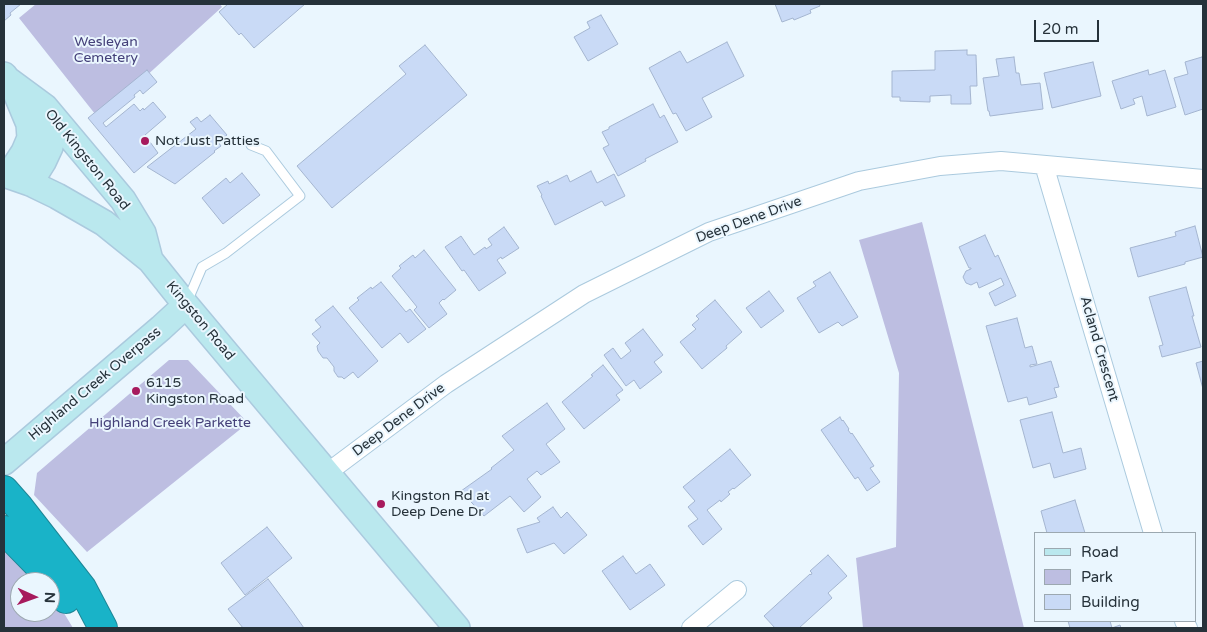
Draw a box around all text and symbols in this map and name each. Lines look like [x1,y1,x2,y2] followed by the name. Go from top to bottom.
[1037,10,1102,42] scale bar
[1042,20,1079,38] text: 20 m
[74,34,138,66] park label: Wesleyan Cemetery
[41,106,133,214] street label: Old Kingston Road
[155,133,260,149] place label: Not Just Patties
[139,135,151,147] marker: Not Just Patties
[694,193,804,247] street label: Deep Dene Drive
[162,278,238,364] street label: Kingston Road
[1076,295,1122,403] street label: Acland Crescent
[25,324,165,444] street label: Highland Creek Overpass
[146,375,244,408] place label: 6115 Kingston Road
[349,380,449,460] street label: Deep Dene Drive
[130,385,142,397] marker: 6115 Kingston Road
[89,415,251,431] park label: Highland Creek Parkette
[391,488,489,520] place label: Kingston Rd at Deep Dene Dr
[375,498,387,510] marker: Kingston Rd at Deep Dene Dr
[1034,532,1197,622] legend
[1081,543,1119,561] text: Road
[1081,568,1113,586] text: Park
[10,572,60,622] north arrow
[41,592,58,603] text: N
[1081,593,1140,611] text: Building

